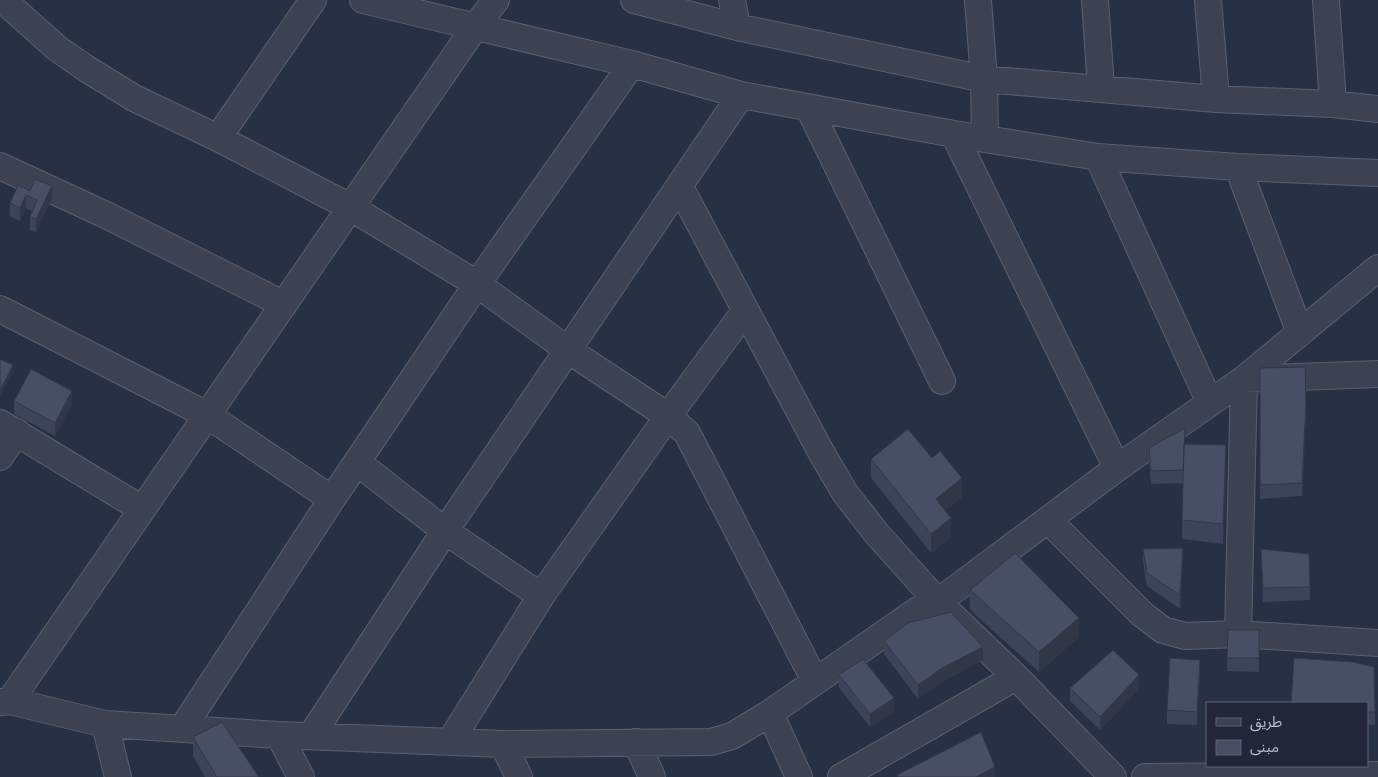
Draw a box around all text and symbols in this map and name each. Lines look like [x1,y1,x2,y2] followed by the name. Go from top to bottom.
[1206,702,1368,767] legend
[1250,713,1282,732] text: طريق
[1250,738,1279,756] text: مبنى

